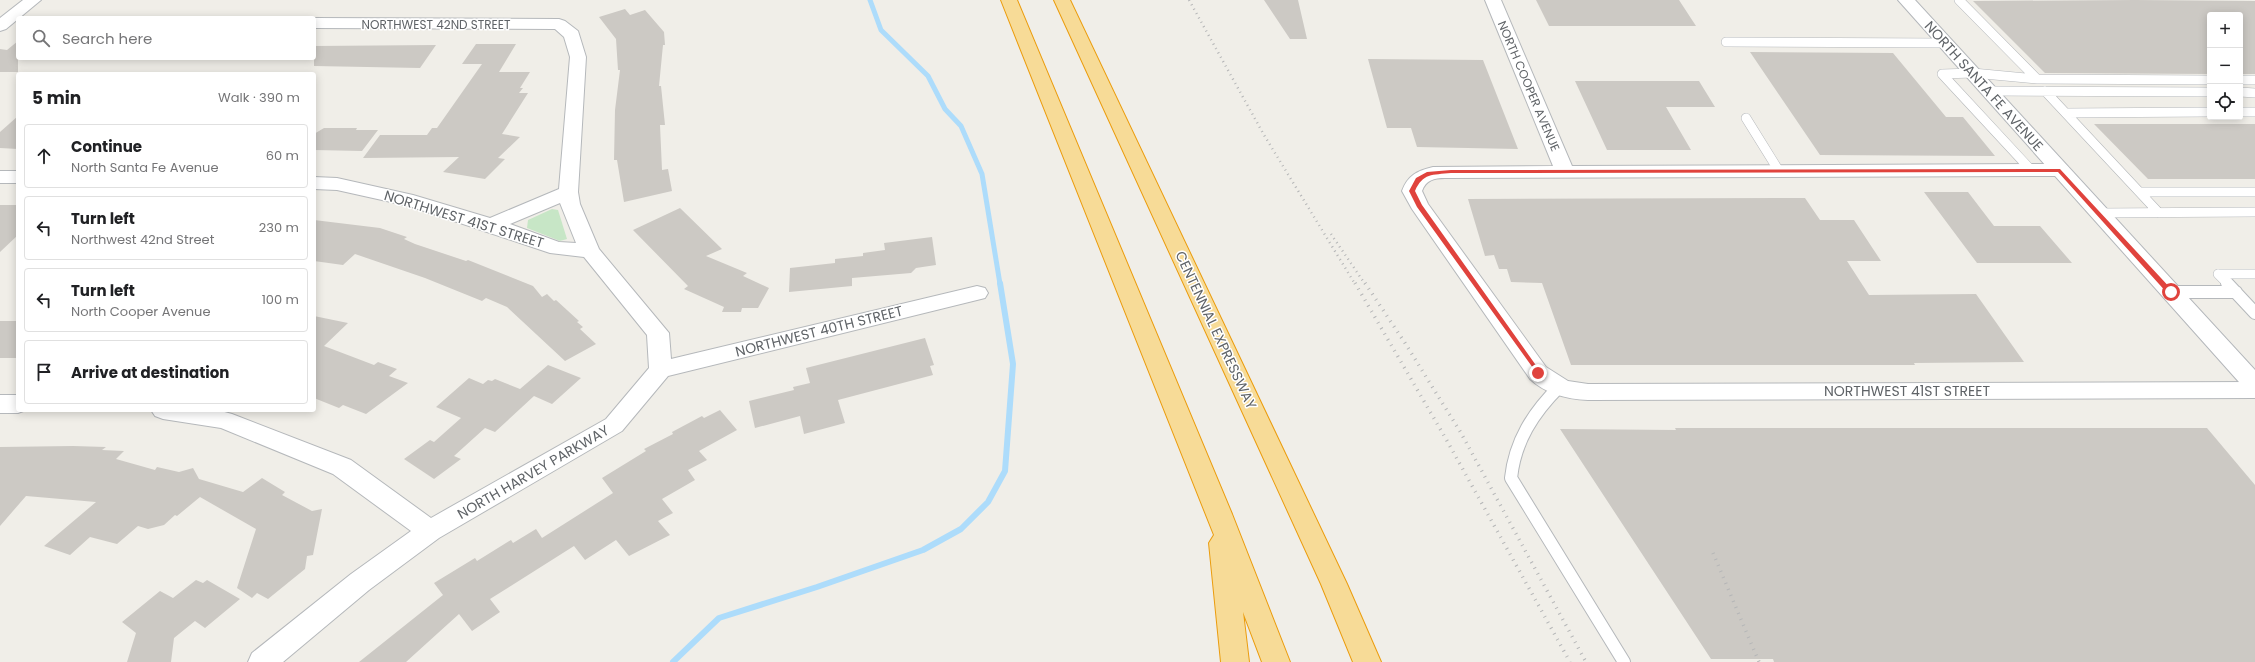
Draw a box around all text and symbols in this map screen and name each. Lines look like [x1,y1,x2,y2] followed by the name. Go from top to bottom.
[2207,12,2243,120] map controls
[2207,12,2243,48] button: +
[16,16,316,60] search box
[362,16,511,33] street label: NORTHWEST 42ND STREET
[1920,16,2048,156] street label: NORTH SANTA FE AVENUE
[1494,18,1564,154] street label: NORTH COOPER AVENUE
[30,27,52,49] icon: search
[62,28,152,49] text: Search here
[2207,48,2243,84] button: −
[2207,84,2243,120] button: locate
[32,86,81,110] text: 5 min
[218,88,300,107] text: Walk · 390 m
[71,136,142,157] text: Continue
[33,145,55,167] icon: ahead
[266,146,299,165] text: 60 m
[71,158,218,177] text: North Santa Fe Avenue
[382,185,547,253] street label: NORTHWEST 41ST STREET
[71,208,135,229] text: Turn left
[33,217,55,239] icon: left
[259,218,299,237] text: 230 m
[71,230,214,249] text: Northwest 42nd Street
[1171,248,1261,412] street label: CENTENNIAL EXPRESSWAY
[71,280,135,301] text: Turn left
[2162,283,2180,301] route start
[33,289,55,311] icon: left
[262,290,299,309] text: 100 m
[733,300,905,361] street label: NORTHWEST 40TH STREET
[71,302,211,321] text: North Cooper Avenue
[33,361,55,383] icon: arrive
[71,362,229,383] text: Arrive at destination
[1529,364,1547,382] route end
[1824,381,1990,401] street label: NORTHWEST 41ST STREET
[453,420,613,524] street label: NORTH HARVEY PARKWAY

